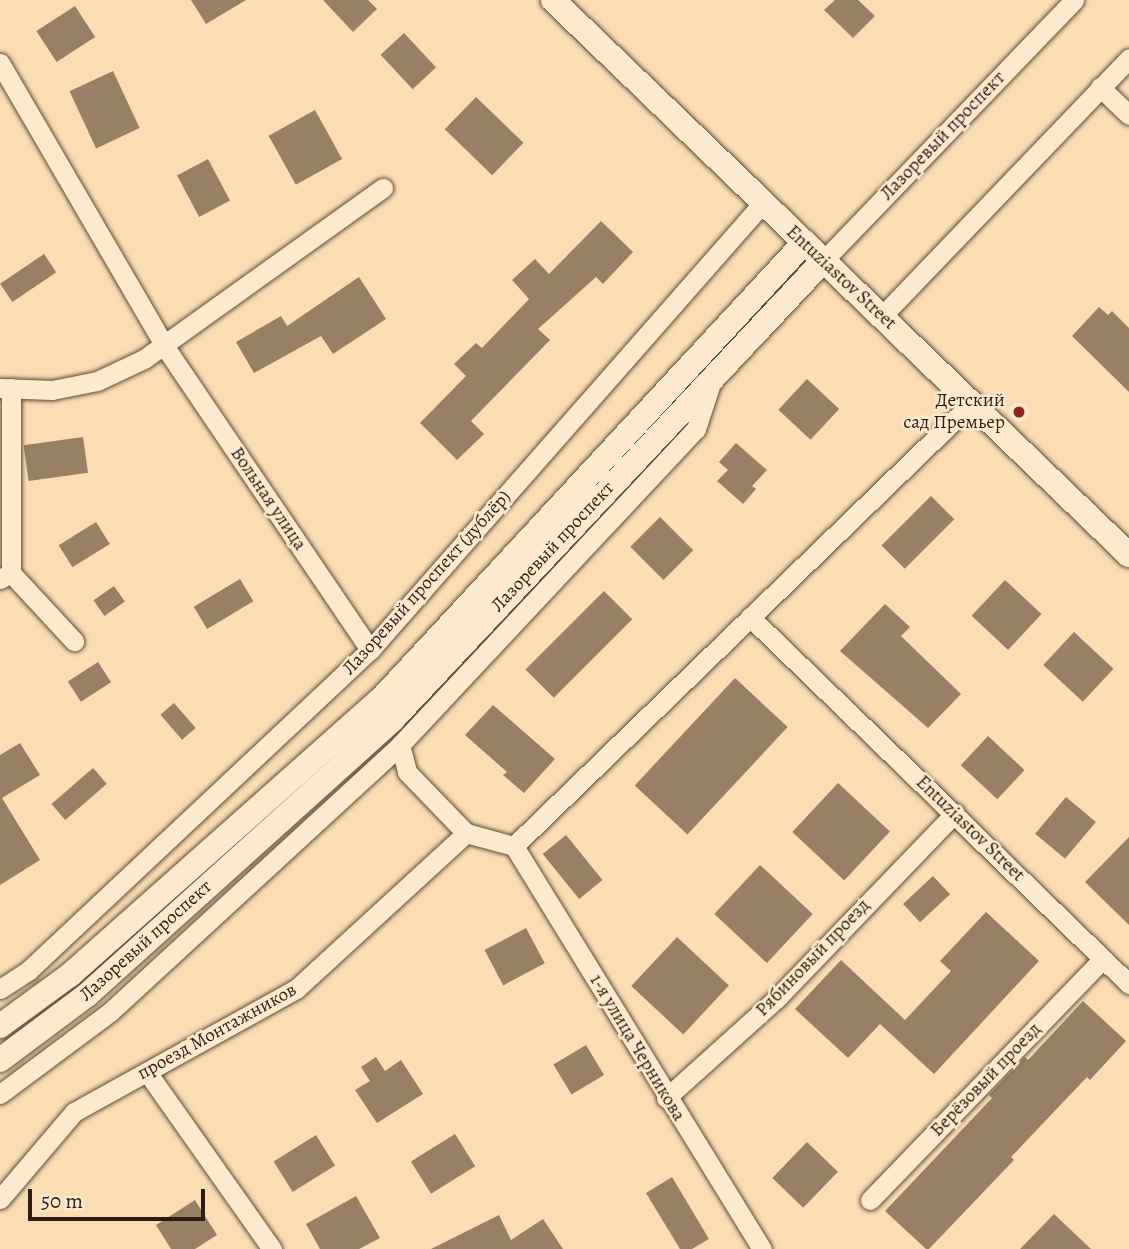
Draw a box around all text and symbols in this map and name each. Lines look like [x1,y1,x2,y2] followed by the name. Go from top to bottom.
[876,67,1010,205] street label: Лазоревый проспект
[781,221,901,335] street label: Entuziastov Street
[903,390,1005,434] place label: Детский сад Премьер
[1011,404,1027,420] marker: Детский сад Премьер
[225,443,311,555] street label: Вольная улица
[487,477,619,617] street label: Лазоревый проспект
[338,486,516,680] street label: Лазоревый проспект (дублёр)
[911,771,1029,887] street label: Entuziastov Street
[75,876,217,1006] street label: Лазоревый проспект
[751,894,875,1022] street label: Рябиновый проезд
[584,970,690,1126] street label: 1-я улица Черникова
[133,979,301,1085] street label: проезд Монтажников
[926,1018,1046,1142] street label: Берёзовый проезд
[32,1176,208,1220] scale bar
[41,1187,83,1215] text: 50 m

